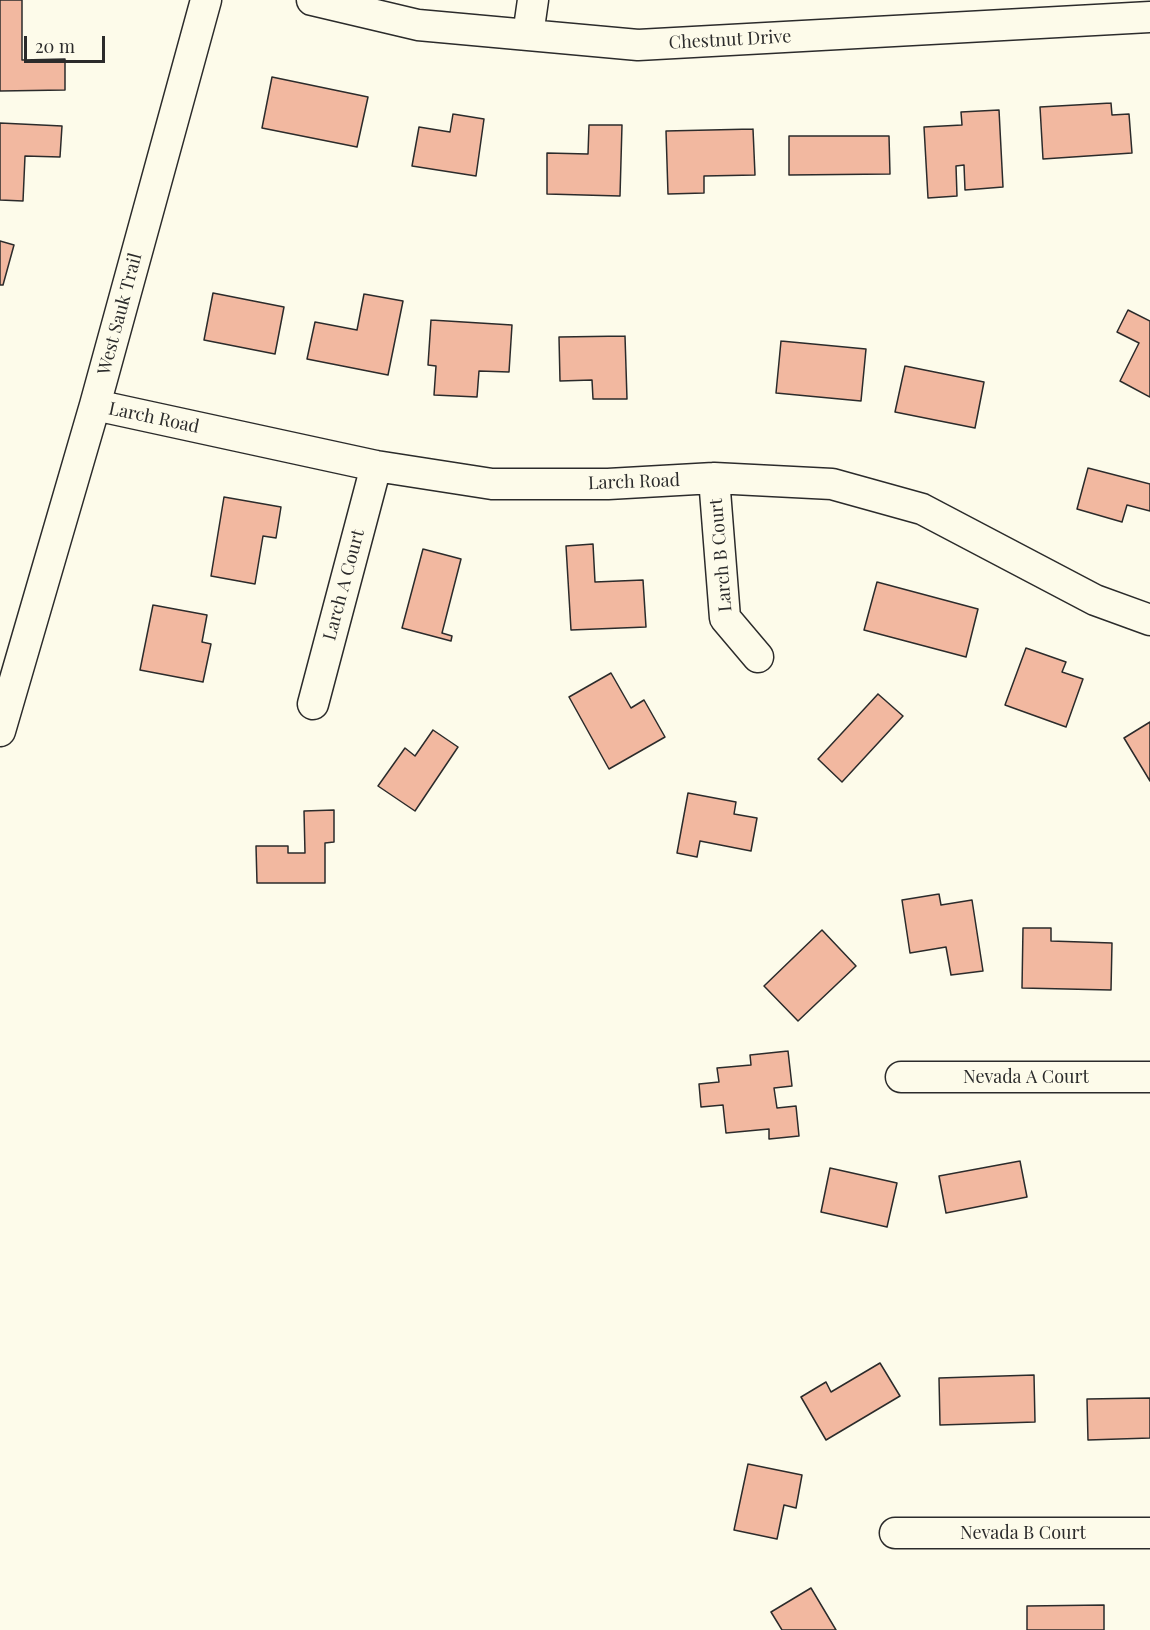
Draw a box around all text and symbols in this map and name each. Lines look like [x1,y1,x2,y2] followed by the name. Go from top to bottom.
[27,24,108,62] scale bar
[668,26,792,54] street label: Chestnut Drive
[35,34,75,58] text: 20 m
[93,251,147,377] street label: West Sauk Trail
[107,398,201,438] street label: Larch Road
[588,470,680,494] street label: Larch Road
[705,497,737,613] street label: Larch B Court
[319,527,369,643] street label: Larch A Court
[963,1066,1089,1088] street label: Nevada A Court
[960,1522,1086,1544] street label: Nevada B Court

